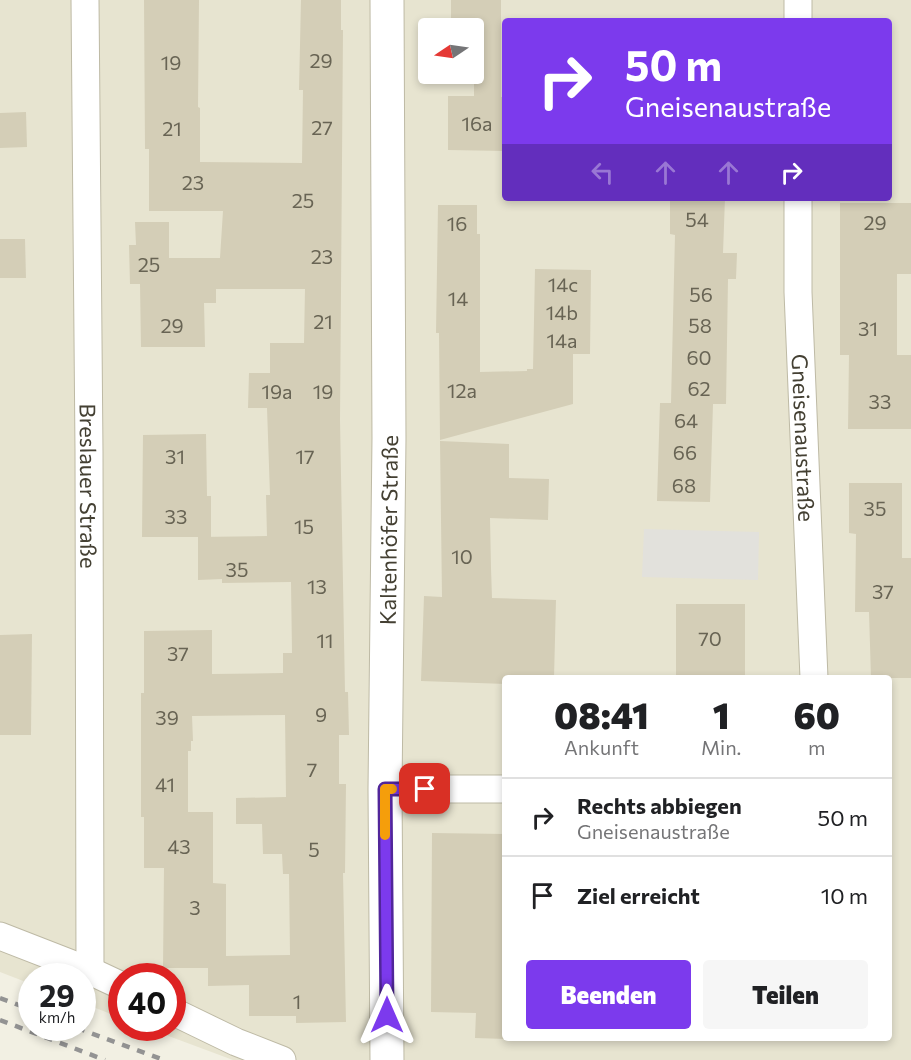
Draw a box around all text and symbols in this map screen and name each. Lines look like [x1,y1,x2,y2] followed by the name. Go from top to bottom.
[418,18,484,84] north arrow
[418,18,484,84] map controls
[625,38,722,90] text: 50 m
[526,42,604,120] icon: right
[309,48,333,72] house number: 29
[161,50,181,74] house number: 19
[625,90,831,123] text: Gneisenaustraße
[461,111,493,135] house number: 16a
[311,115,333,139] house number: 27
[162,116,182,140] house number: 21
[586,156,619,189] icon: left
[649,156,682,189] icon: ahead
[712,156,745,189] icon: ahead
[775,156,808,189] icon: right
[182,170,204,194] house number: 23
[292,188,314,212] house number: 25
[685,207,709,231] house number: 54
[863,210,887,234] house number: 29
[447,211,467,235] house number: 16
[311,244,333,268] house number: 23
[138,252,160,276] house number: 25
[548,272,578,296] house number: 14c
[689,282,713,306] house number: 56
[448,286,468,310] house number: 14
[546,300,578,324] house number: 14b
[313,309,333,333] house number: 21
[160,313,184,337] house number: 29
[688,313,712,337] house number: 58
[858,316,878,340] house number: 31
[546,328,578,352] house number: 14a
[686,345,712,369] house number: 60
[787,353,821,522] street label: Gneisenaustraße
[687,376,711,400] house number: 62
[447,378,477,402] house number: 12a
[261,379,293,403] house number: 19a
[313,379,333,403] house number: 19
[869,389,891,413] house number: 33
[75,403,103,569] street label: Breslauer Straße
[674,408,698,432] house number: 64
[373,435,403,625] street label: Kaltenhöfer Straße
[673,440,697,464] house number: 66
[165,444,185,468] house number: 31
[295,444,315,468] house number: 17
[672,473,696,497] house number: 68
[864,496,886,520] house number: 35
[165,504,187,528] house number: 33
[294,514,314,538] house number: 15
[451,544,473,568] house number: 10
[226,557,248,581] house number: 35
[307,574,327,598] house number: 13
[872,579,894,603] house number: 37
[698,626,722,650] house number: 70
[316,628,334,652] house number: 11
[167,641,189,665] house number: 37
[554,692,649,736] text: 08:41
[713,692,730,736] text: 1
[793,692,840,736] text: 60
[315,702,327,726] house number: 9
[155,705,179,729] house number: 39
[564,735,639,759] text: Ankunft
[701,735,741,759] text: Min.
[808,735,825,759] text: m
[307,757,317,781] house number: 7
[399,763,450,814] pin
[155,772,175,796] house number: 41
[408,772,441,805] icon: arrive
[577,792,742,819] text: Rechts abbiegen
[526,801,559,834] icon: right
[818,804,868,831] text: 50 m
[577,819,730,843] text: Gneisenaustraße
[167,834,191,858] house number: 43
[308,837,320,861] house number: 5
[526,879,559,912] icon: arrive
[577,882,700,909] text: Ziel erreicht
[821,882,868,909] text: 10 m
[189,895,201,919] house number: 3
[526,960,691,1029] button: Beenden
[703,960,868,1029] button: Teilen
[108,963,186,1041] speed limit sign: 40
[39,976,75,1013] text: 29
[355,983,419,1047] position arrow
[293,989,301,1013] house number: 1
[39,1008,75,1026] text: km/h

